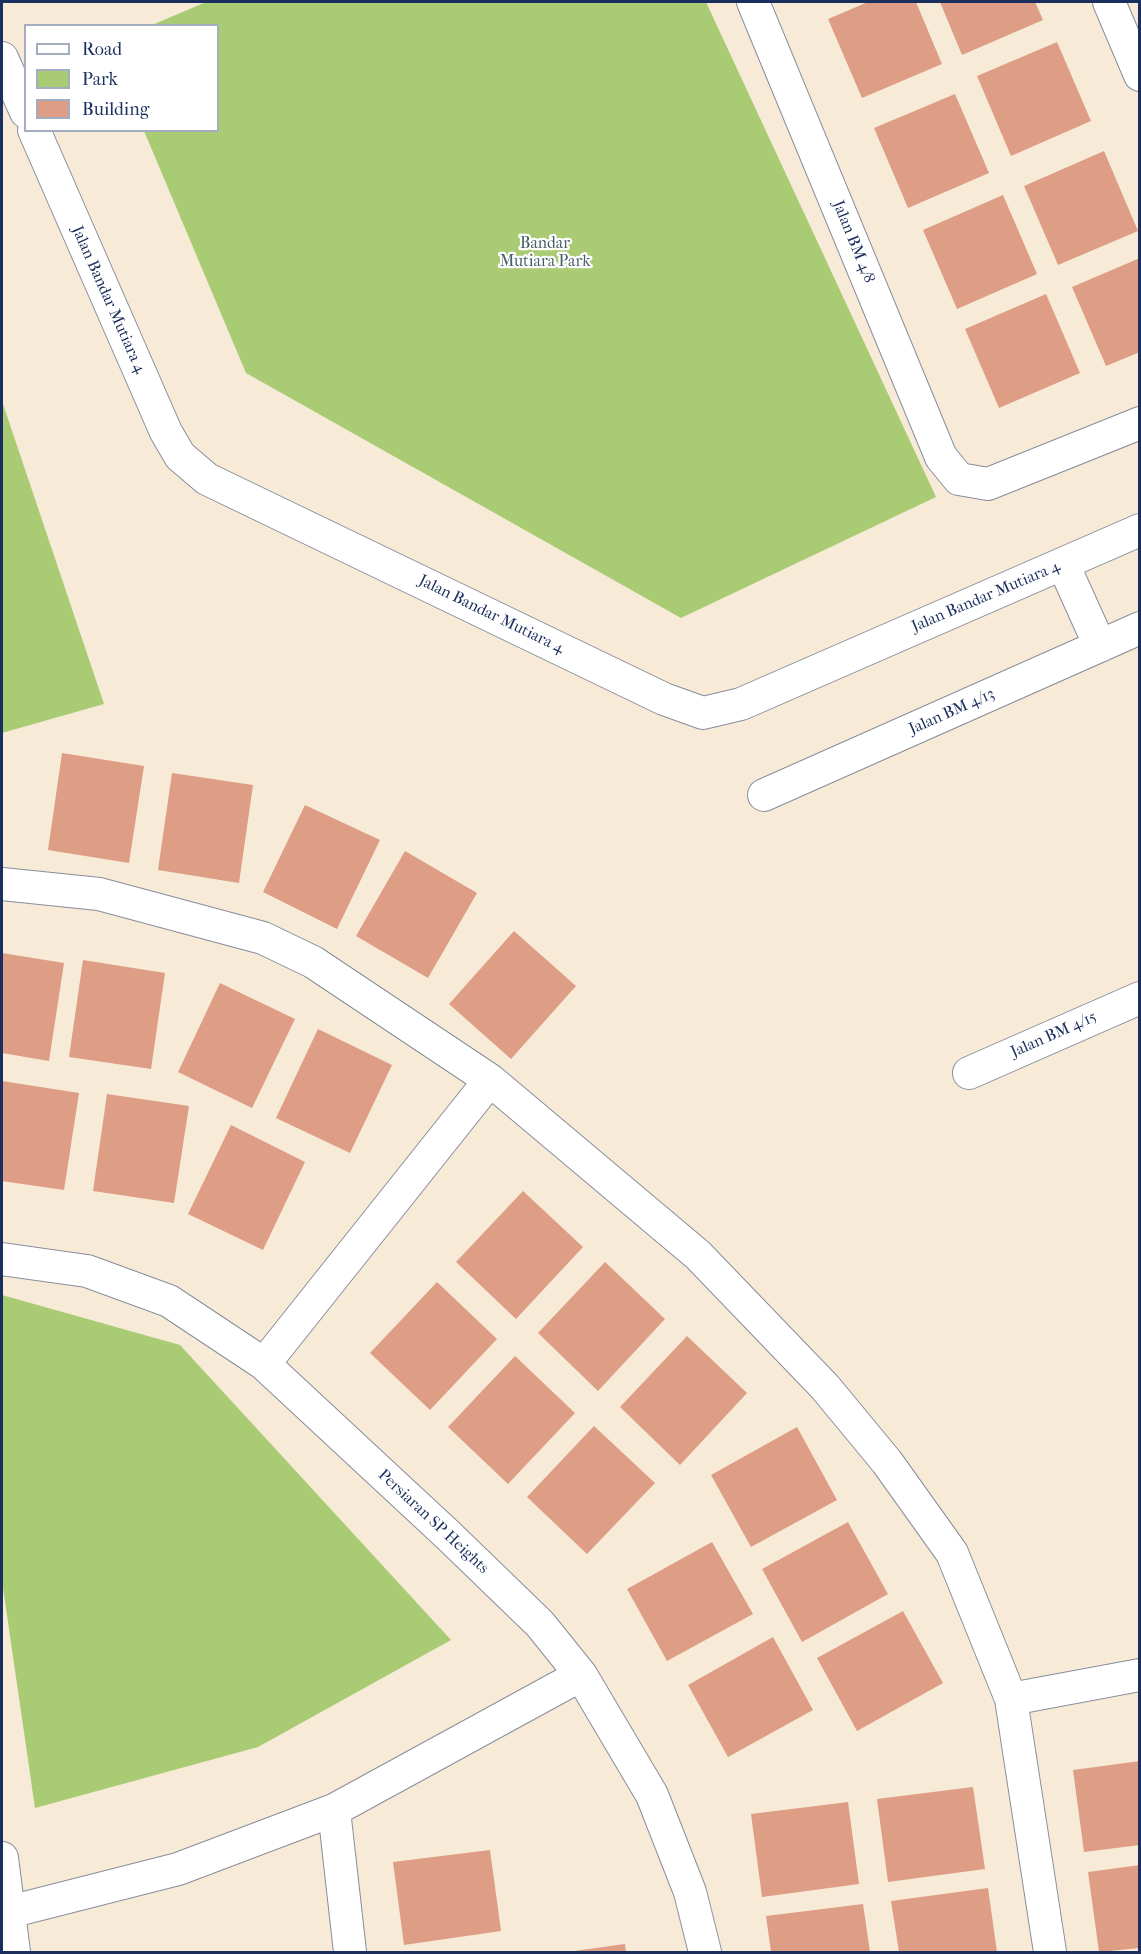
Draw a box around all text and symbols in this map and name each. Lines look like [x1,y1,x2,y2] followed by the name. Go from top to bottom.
[24,24,219,132] legend
[82,39,122,60] text: Road
[82,69,118,90] text: Park
[82,99,149,120] text: Building
[828,198,878,286] street label: Jalan BM 4/8
[67,223,149,377] street label: Jalan Bandar Mutiara 4
[500,234,590,272] park label: Bandar Mutiara Park
[909,557,1063,637] street label: Jalan Bandar Mutiara 4
[415,571,567,659] street label: Jalan Bandar Mutiara 4
[906,685,998,739] street label: Jalan BM 4/13
[1008,1008,1100,1062] street label: Jalan BM 4/15
[374,1466,492,1578] street label: Persiaran SP Heights

